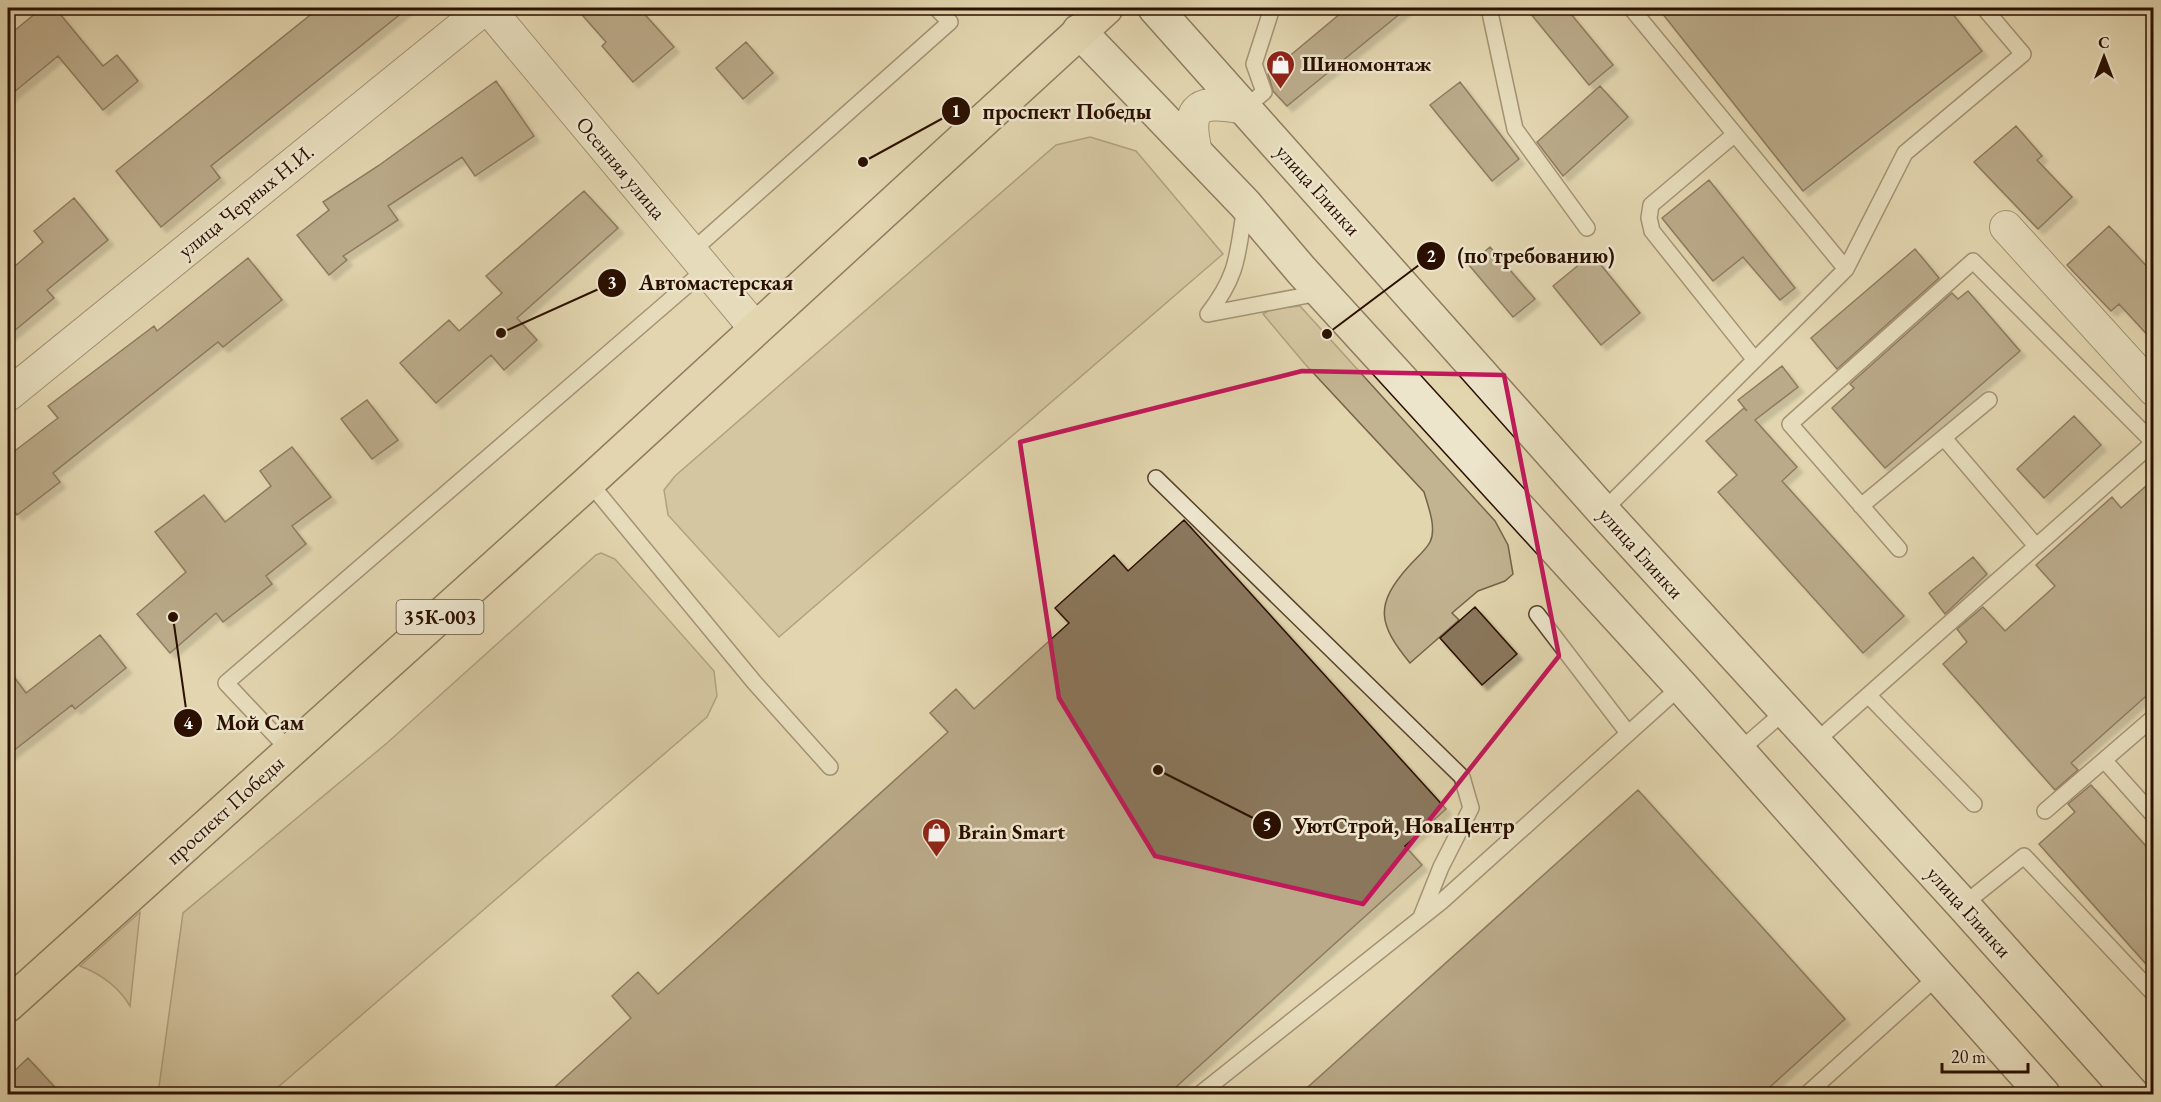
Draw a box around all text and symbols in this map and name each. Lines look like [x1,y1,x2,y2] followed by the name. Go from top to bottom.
[2074,27,2134,87] north arrow
[2098,32,2110,53] text: С
[1265,48,1297,90] shop icon: Шиномонтаж
[1302,50,1431,77] place label: Шиномонтаж
[941,91,1164,131] callout: проспект Победы
[982,97,1152,126] text: проспект Победы
[951,99,961,122] text: 1
[570,111,673,225] street label: Осенняя улица
[172,138,319,264] street label: улица Черных Н.И.
[1270,138,1367,241] street label: улица Глинки
[1416,236,1627,276] callout: (по требованию)
[1457,241,1615,270] text: (по требованию)
[1426,244,1436,267] text: 2
[597,263,806,303] callout: Автомастерская
[638,268,793,297] text: Автомастерская
[607,271,617,294] text: 3
[1593,501,1690,604] street label: улица Глинки
[396,600,484,634] road number: 35К-003
[173,703,316,743] callout: Мой Сам
[216,708,305,737] text: Мой Сам
[183,711,193,734] text: 4
[160,749,290,870] street label: проспект Победы
[1252,805,1527,845] callout: УютСтрой, НоваЦентр
[1292,811,1515,840] text: УютСтрой, НоваЦентр
[1262,813,1272,836] text: 5
[921,816,953,858] shop icon: Brain Smart
[958,818,1065,845] place label: Brain Smart
[1921,860,2018,963] street label: улица Глинки
[1942,1036,2028,1074] scale bar
[1951,1045,1986,1068] text: 20 m

